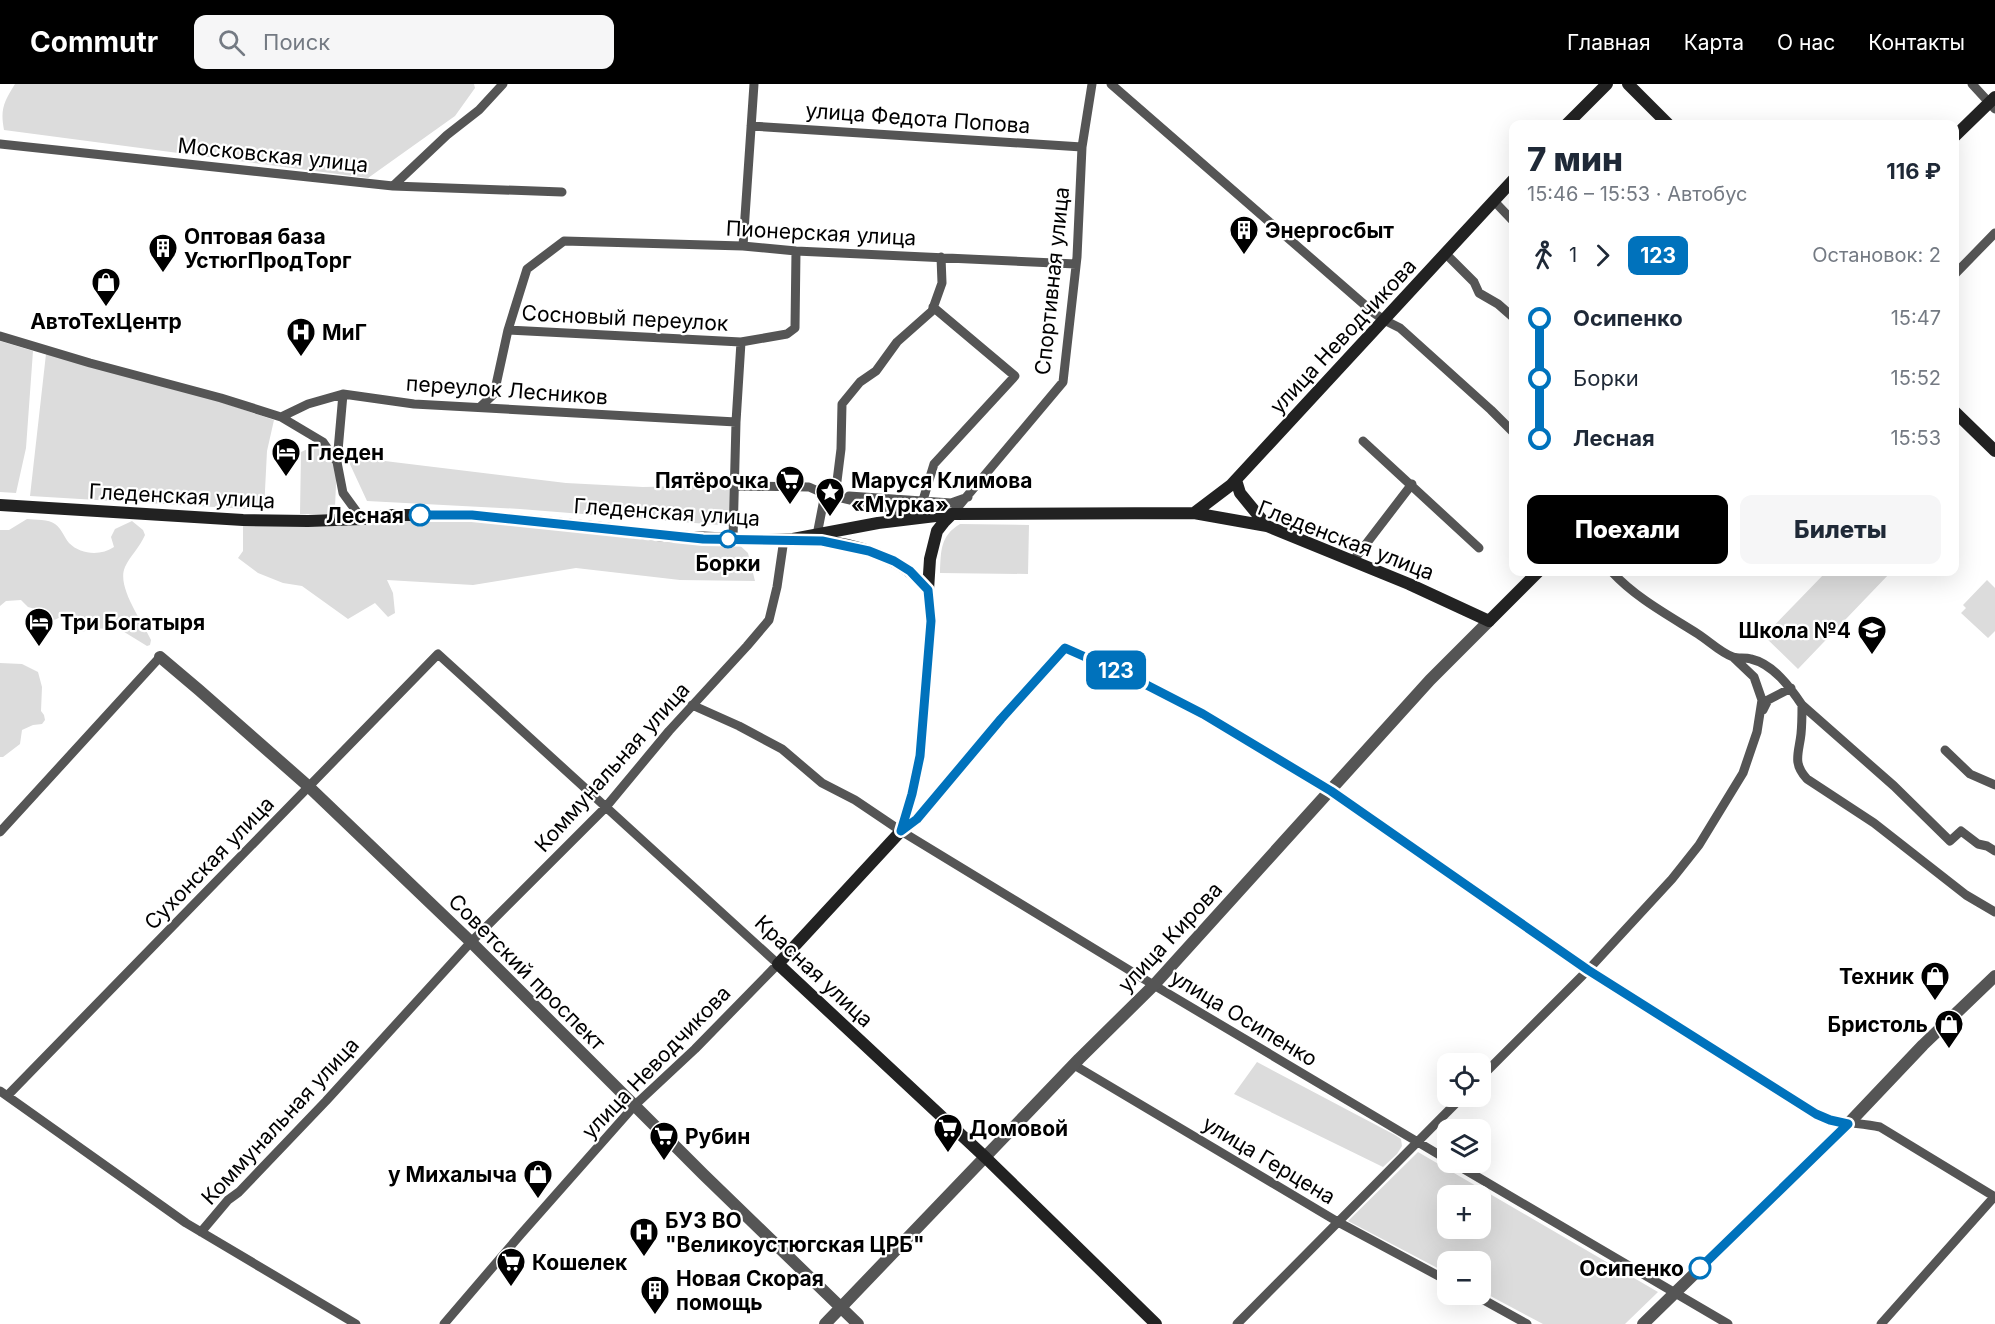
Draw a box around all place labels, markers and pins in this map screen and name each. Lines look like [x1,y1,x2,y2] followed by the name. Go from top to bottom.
[1228,214,1260,256] building icon: Энергосбыт
[1265,218,1394,243] place label: Энергосбыт
[184,224,352,273] place label: Оптовая база УстюгПродТорг
[147,232,179,274] building icon: Оптовая база УстюгПродТорг
[90,266,122,308] shop icon: АвтоТехЦентр
[30,309,182,334] place label: АвтоТехЦентр
[285,316,317,358] hospital icon: МиГ
[322,320,367,345] place label: МиГ
[270,436,302,478] hotel icon: Гледен
[307,440,384,465] place label: Гледен
[774,464,806,506] supermarket icon: Пятёрочка
[655,468,769,493] place label: Пятёрочка
[851,468,1032,517] place label: Маруся Климова «Мурка»
[814,476,846,518] place icon: Маруся Климова «Мурка»
[326,503,404,528] place label: Лесная
[409,504,431,526] marker: Лесная
[719,530,737,548] marker: Борки
[695,551,761,576] place label: Борки
[23,606,55,648] hotel icon: Три Богатыря
[60,610,205,635] place label: Три Богатыря
[1856,614,1888,656] school or university icon: Школа №4
[1738,618,1851,643] place label: Школа №4
[1919,960,1951,1002] shop icon: Техник
[1839,964,1915,989] place label: Техник
[1933,1008,1965,1050] shop icon: Бристоль
[1828,1012,1928,1037] place label: Бристоль
[932,1112,964,1154] supermarket icon: Домовой
[969,1116,1068,1141] place label: Домовой
[648,1120,680,1162] supermarket icon: Рубин
[685,1124,750,1149] place label: Рубин
[522,1158,554,1200] shop icon: у Михалыча
[388,1162,517,1187] place label: у Михалыча
[665,1208,925,1257] place label: БУЗ ВО "Великоустюгская ЦРБ"
[628,1216,660,1258] hospital icon: БУЗ ВО "Великоустюгская ЦРБ"
[495,1246,527,1288] supermarket icon: Кошелек
[532,1250,628,1275] place label: Кошелек
[1579,1256,1684,1281] place label: Осипенко
[1689,1257,1711,1279] marker: Осипенко
[676,1266,824,1315] place label: Новая Скорая помощь
[639,1274,671,1316] building icon: Новая Скорая помощь

